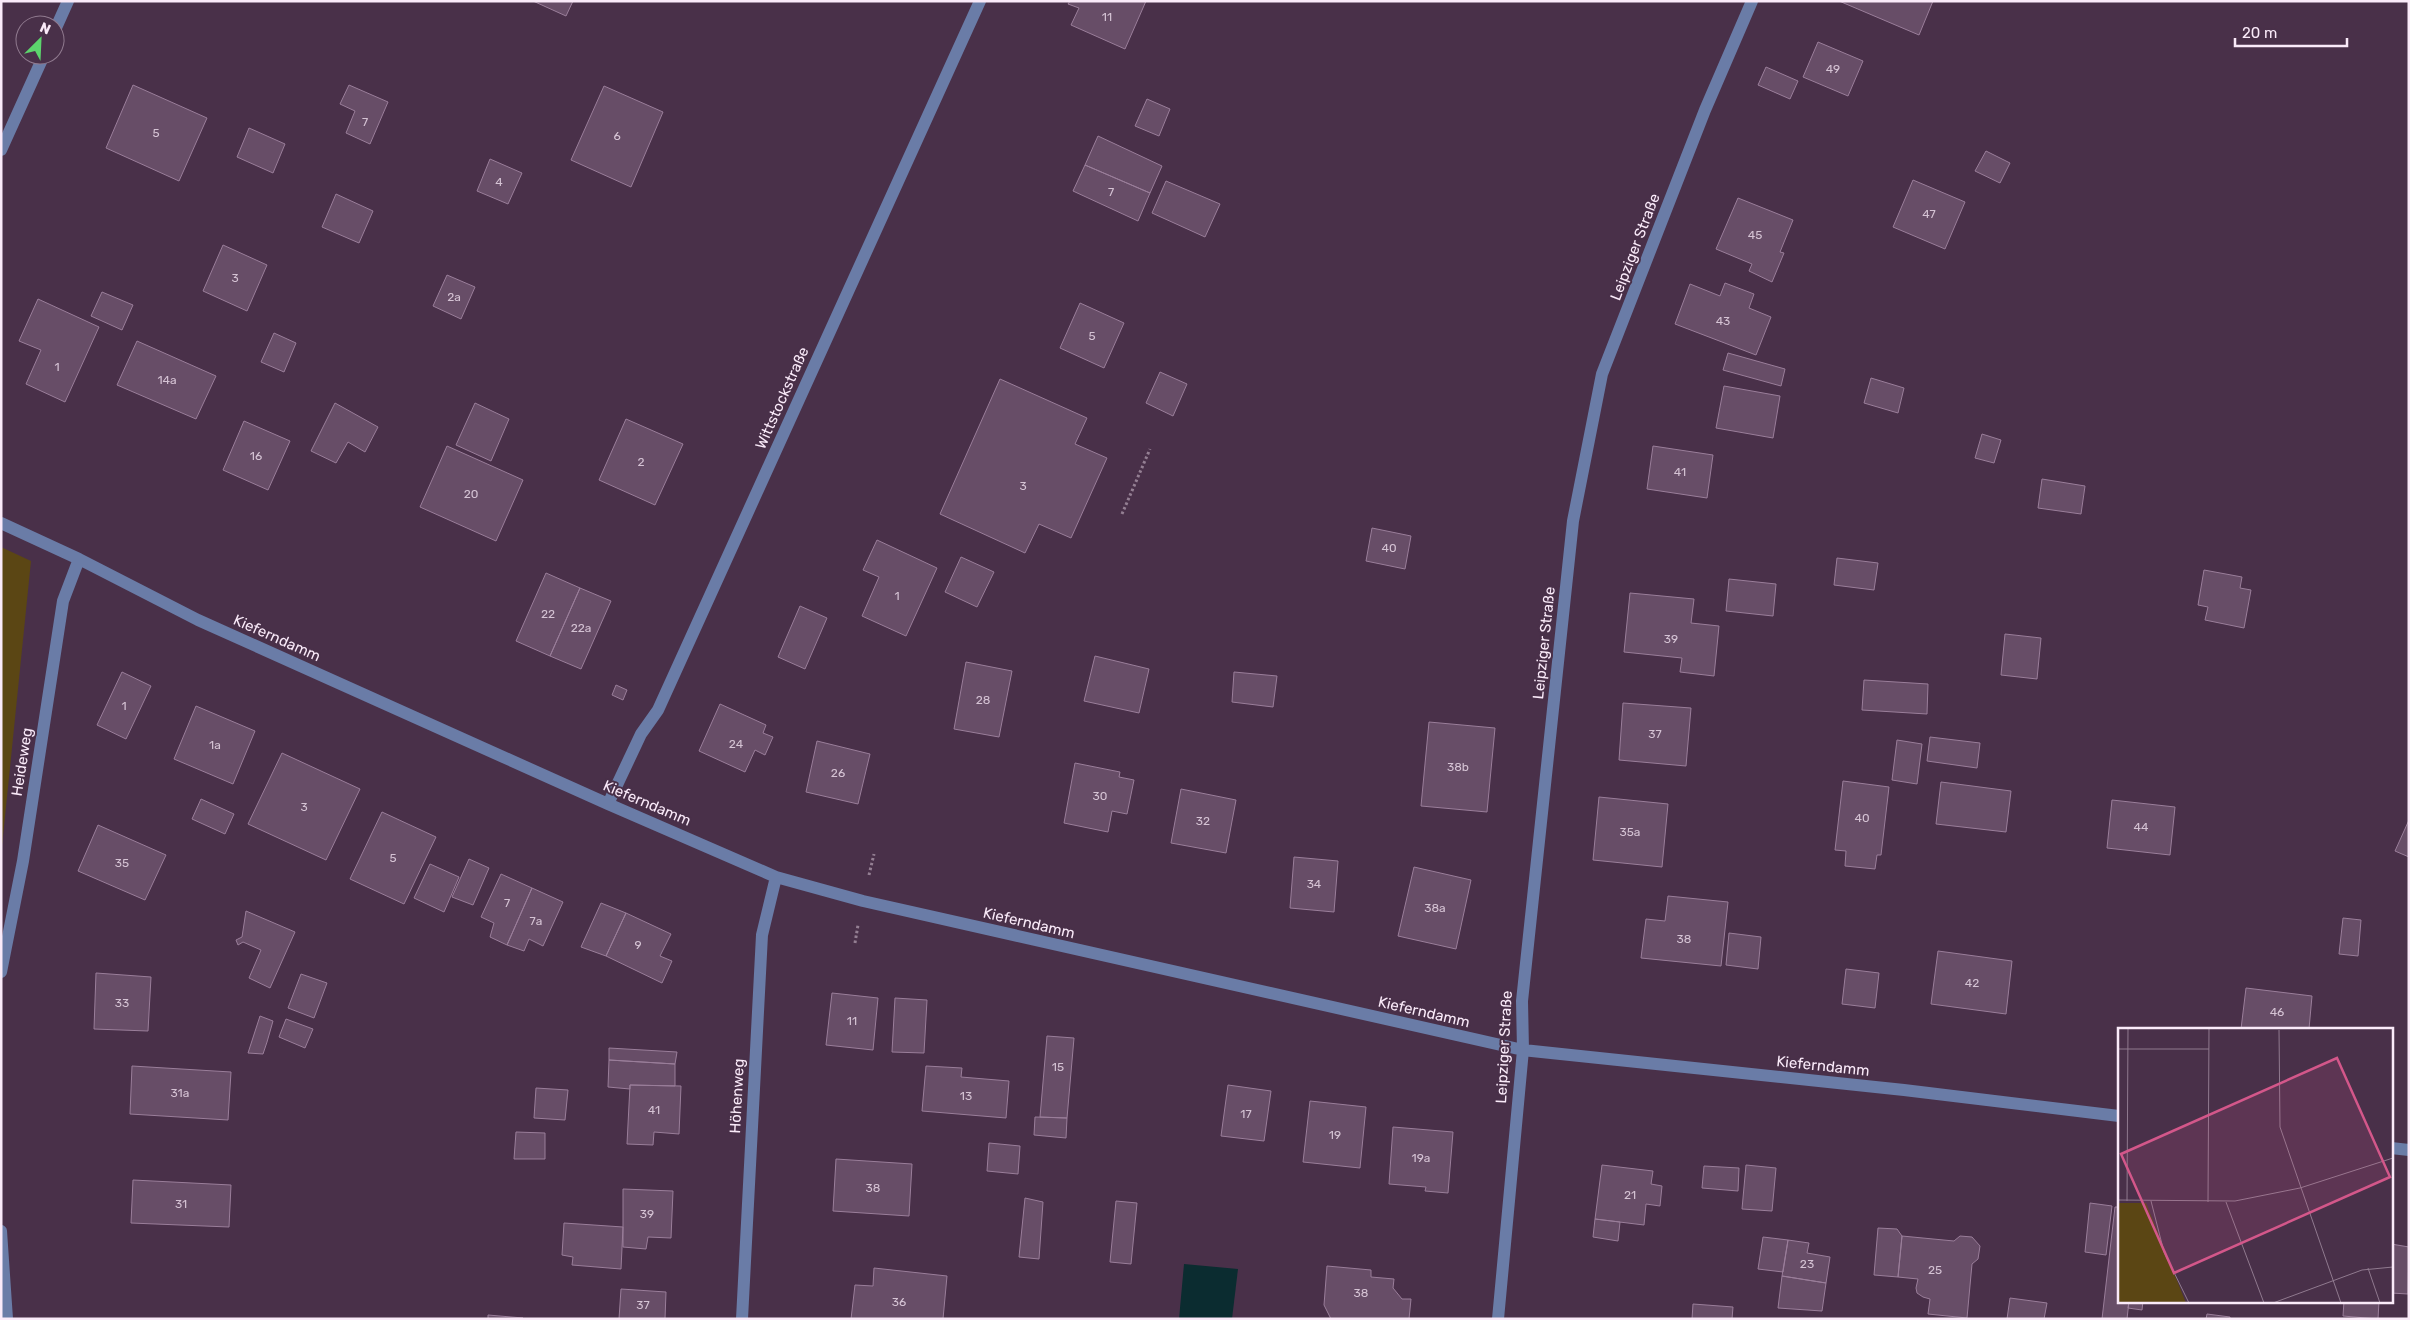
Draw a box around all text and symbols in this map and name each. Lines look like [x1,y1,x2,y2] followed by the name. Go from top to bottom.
[1102,10,1112,24] house number: 11
[15,15,65,65] north arrow
[2235,15,2348,47] scale bar
[37,19,53,38] text: N
[2242,24,2277,42] text: 20 m
[1826,62,1840,76] house number: 49
[362,115,368,129] house number: 7
[152,126,160,140] house number: 5
[613,129,621,143] house number: 6
[495,175,503,189] house number: 4
[1108,185,1114,199] house number: 7
[1606,191,1664,303] street label: Leipziger Straße
[1922,207,1936,221] house number: 47
[1748,228,1762,242] house number: 45
[231,271,239,285] house number: 3
[447,290,461,304] house number: 2a
[1716,314,1730,328] house number: 43
[1088,329,1096,343] house number: 5
[751,344,813,452] street label: Wittstockstraße
[54,360,60,374] house number: 1
[157,373,177,387] house number: 14a
[250,449,262,463] house number: 16
[637,455,645,469] house number: 2
[1674,465,1686,479] house number: 41
[1019,479,1027,493] house number: 3
[464,487,478,501] house number: 20
[1381,541,1397,555] house number: 40
[1529,586,1559,700] street label: Leipziger Straße
[894,589,900,603] house number: 1
[541,607,555,621] house number: 22
[231,611,323,665] street label: Kieferndamm
[571,621,591,635] house number: 22a
[1664,632,1678,646] house number: 39
[976,693,990,707] house number: 28
[121,699,127,713] house number: 1
[8,726,36,798] street label: Heideweg
[1648,727,1662,741] house number: 37
[729,737,744,751] house number: 24
[209,738,221,752] house number: 1a
[1447,760,1469,774] house number: 38b
[831,766,845,780] house number: 26
[600,776,694,830] street label: Kieferndamm
[1093,789,1107,803] house number: 30
[300,800,308,814] house number: 3
[1854,811,1870,825] house number: 40
[1196,814,1210,828] house number: 32
[2134,820,2149,834] house number: 44
[1620,825,1640,839] house number: 35a
[389,851,397,865] house number: 5
[115,856,129,870] house number: 35
[1307,877,1322,891] house number: 34
[504,896,510,910] house number: 7
[1424,901,1446,915] house number: 38a
[981,904,1077,942] street label: Kieferndamm
[530,914,542,928] house number: 7a
[1677,932,1691,946] house number: 38
[634,938,642,952] house number: 9
[1965,976,1979,990] house number: 42
[1492,990,1516,1104] street label: Leipziger Straße
[1376,993,1472,1031] street label: Kieferndamm
[115,996,129,1010] house number: 33
[2270,1005,2284,1019] house number: 46
[847,1014,857,1028] house number: 11
[2118,1028,2392,1302] inset map
[1775,1052,1871,1080] street label: Kieferndamm
[726,1058,748,1134] street label: Höhenweg
[1052,1060,1064,1074] house number: 15
[171,1086,189,1100] house number: 31a
[960,1089,972,1103] house number: 13
[648,1103,660,1117] house number: 41
[1240,1107,1252,1121] house number: 17
[1329,1128,1341,1142] house number: 19
[1412,1151,1430,1165] house number: 19a
[866,1181,880,1195] house number: 38
[1624,1188,1636,1202] house number: 21
[175,1197,187,1211] house number: 31
[640,1207,654,1221] house number: 39
[1800,1257,1814,1271] house number: 23
[1928,1263,1942,1277] house number: 25
[1354,1286,1368,1300] house number: 38
[892,1295,906,1309] house number: 36
[636,1298,650,1312] house number: 37

